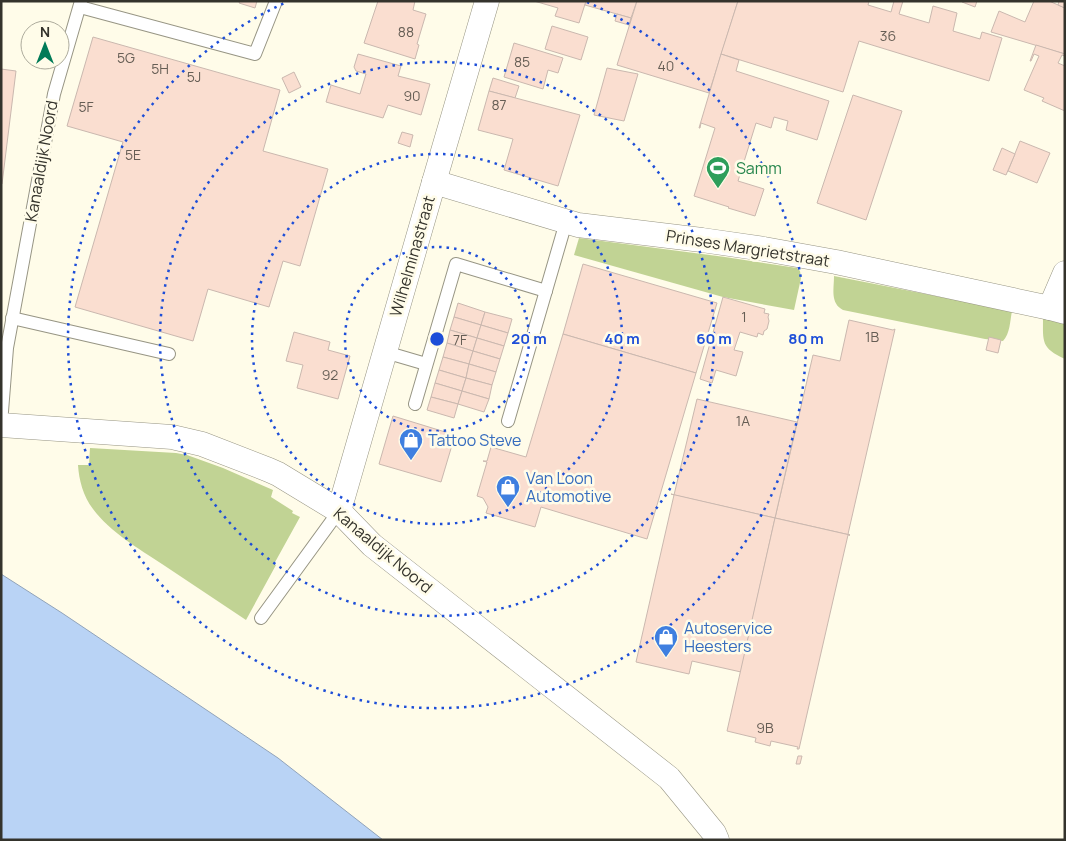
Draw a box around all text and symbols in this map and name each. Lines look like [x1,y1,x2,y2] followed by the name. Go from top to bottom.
[20,20,70,70] north arrow
[40,22,50,41] text: N
[398,22,414,41] house number: 88
[880,26,896,45] house number: 36
[117,48,135,67] house number: 5G
[514,52,530,71] house number: 85
[658,56,674,75] house number: 40
[151,59,169,78] house number: 5H
[187,67,201,86] house number: 5J
[403,86,421,105] house number: 90
[491,95,507,114] house number: 87
[78,97,94,116] house number: 5F
[20,99,62,223] street label: Kanaaldijk Noord
[125,145,141,164] house number: 5E
[705,155,731,189] sports icon: Samm
[736,157,782,179] place label: Samm
[384,193,440,319] street label: Wilhelminastraat
[665,224,831,272] street label: Prinses Margrietstraat
[741,307,747,326] house number: 1
[865,327,879,346] house number: 1B
[511,328,547,349] text: 20 m
[604,328,640,349] text: 40 m
[696,328,732,349] text: 60 m
[788,328,824,349] text: 80 m
[428,330,446,348] centre of rings
[453,330,467,349] house number: 7F
[322,365,338,384] house number: 92
[736,411,750,430] house number: 1A
[398,427,424,461] shop icon: Tattoo Steve
[428,429,521,451] place label: Tattoo Steve
[526,467,611,507] place label: Van Loon Automotive
[495,474,521,508] shop icon: Van Loon Automotive
[329,502,437,598] street label: Kanaaldijk Noord
[684,617,772,657] place label: Autoservice Heesters
[653,624,679,658] shop icon: Autoservice Heesters
[756,718,774,737] house number: 9B

